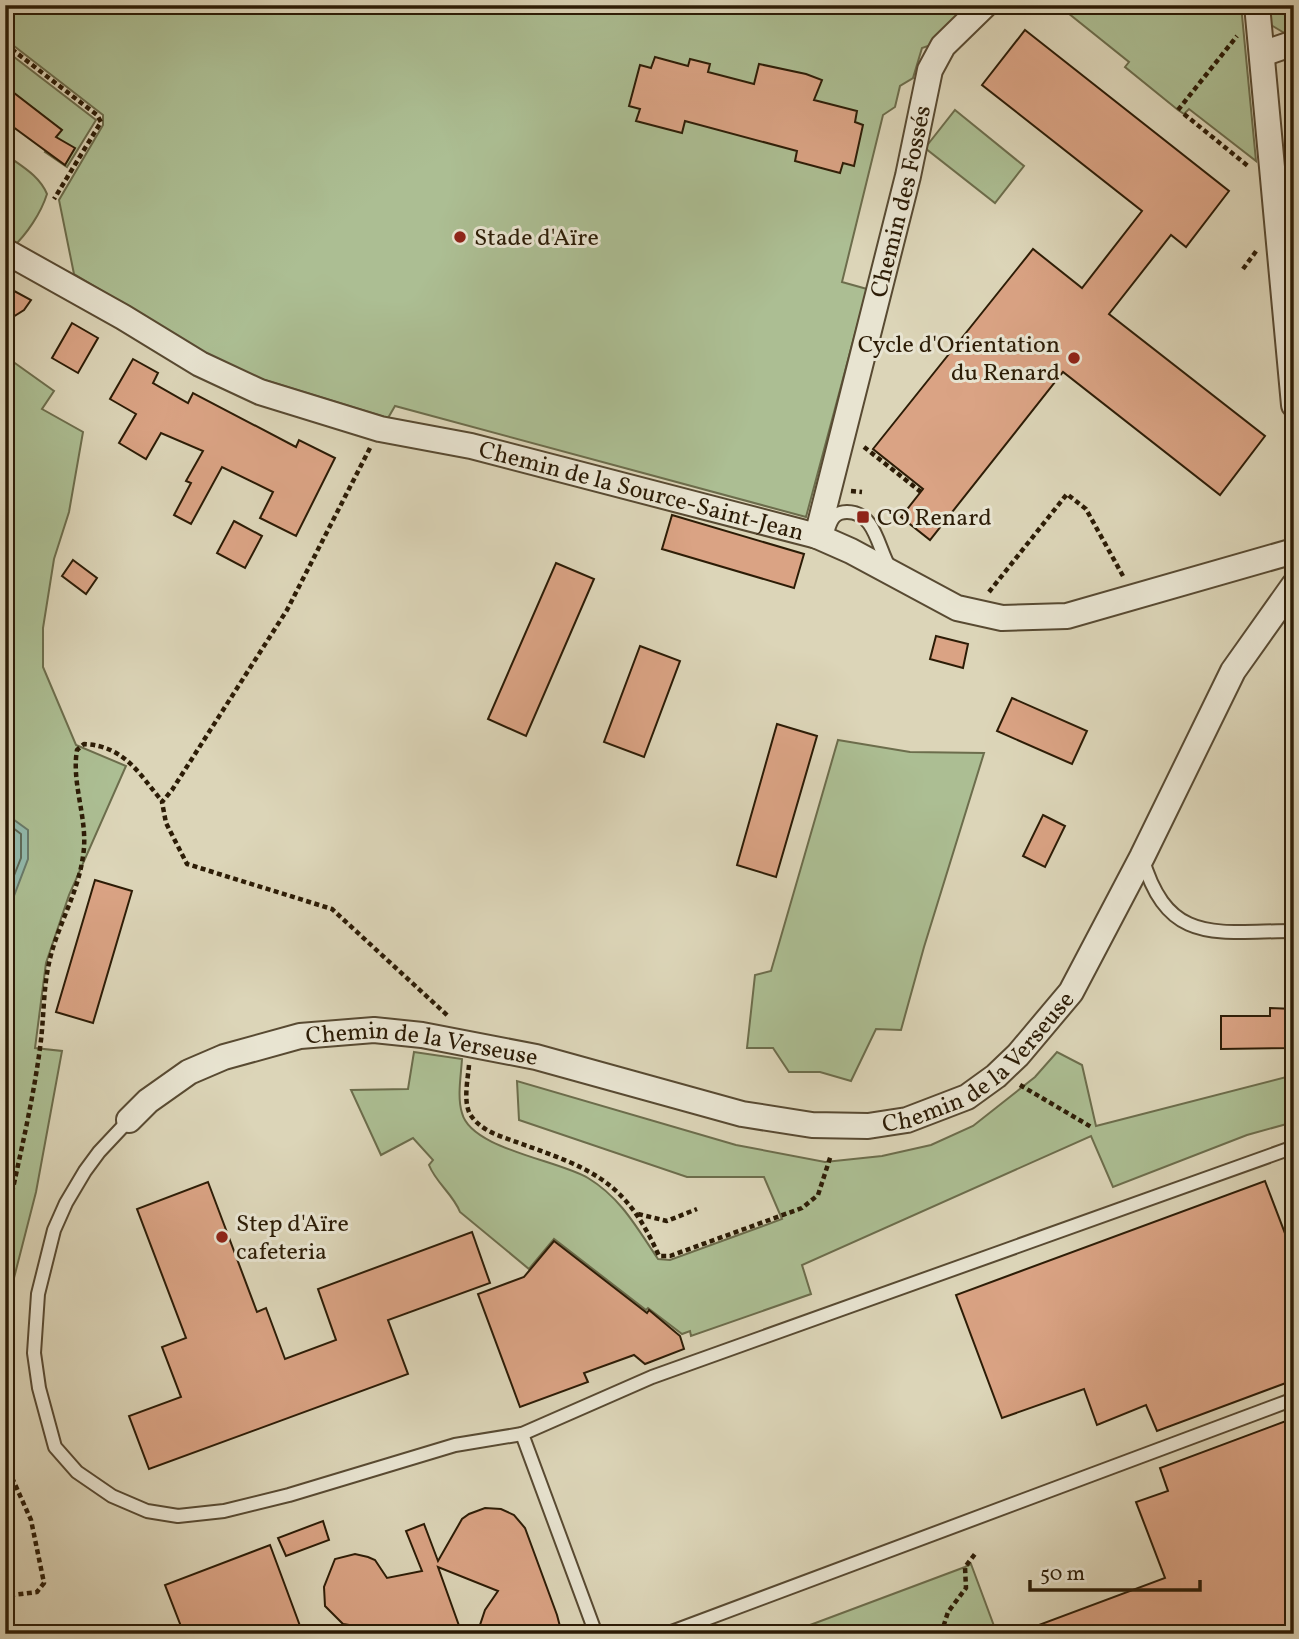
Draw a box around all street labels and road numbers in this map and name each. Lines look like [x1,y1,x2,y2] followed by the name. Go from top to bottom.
[863,103,941,301] street label: Chemin des Fossés
[475,434,807,551] street label: Chemin de la Source-Saint-Jean
[880,985,1083,1143] street label: Chemin de la Verseuse
[304,1015,540,1076] street label: Chemin de la Verseuse

